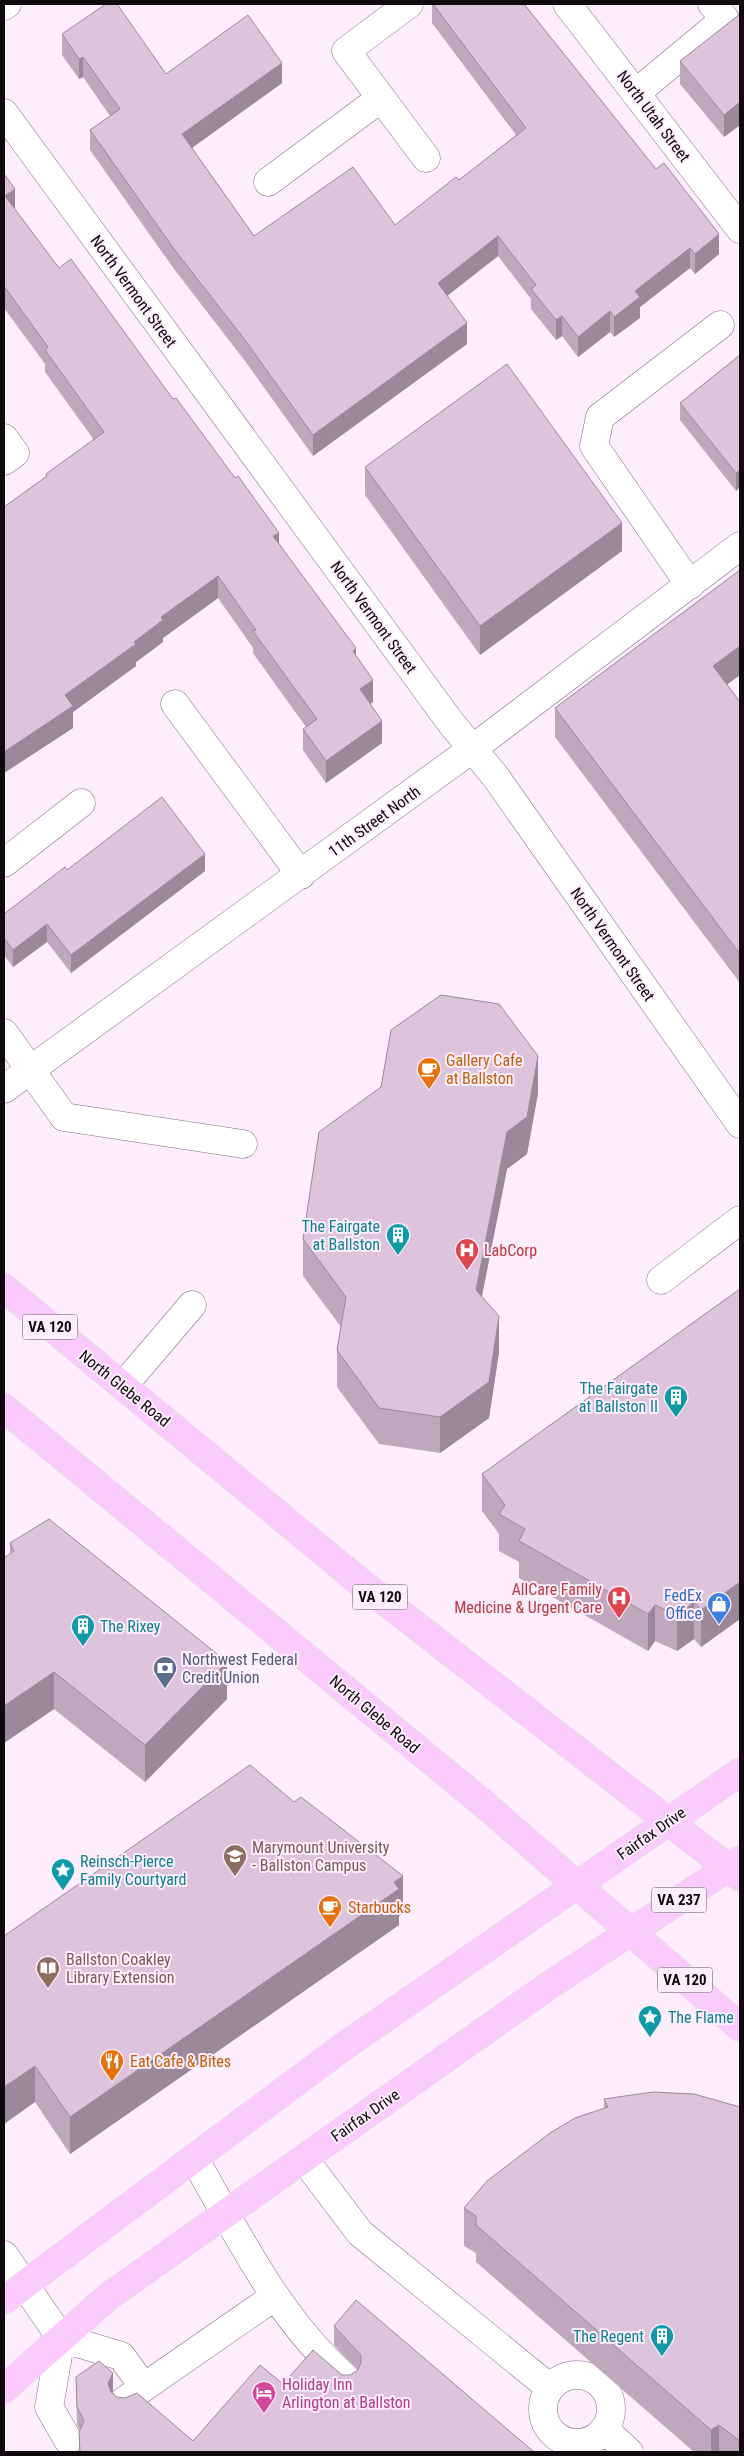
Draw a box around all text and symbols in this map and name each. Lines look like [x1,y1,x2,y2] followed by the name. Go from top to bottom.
[613,67,694,166] street label: North Utah Street
[87,231,181,351] street label: North Vermont Street
[327,557,421,677] street label: North Vermont Street
[325,782,424,861] street label: 11th Street North
[566,884,659,1005] street label: North Vermont Street
[446,1051,522,1088] place label: Gallery Cafe at Ballston
[416,1056,442,1090] cafe icon: Gallery Cafe at Ballston
[301,1217,380,1254] place label: The Fairgate at Ballston
[385,1222,411,1256] building icon: The Fairgate at Ballston
[454,1237,480,1271] hospital icon: LabCorp
[484,1241,537,1260] place label: LabCorp
[22,1314,78,1340] road number: VA 120
[76,1346,174,1431] street label: North Glebe Road
[579,1379,658,1416] place label: The Fairgate at Ballston II
[663,1384,689,1418] building icon: The Fairgate at Ballston II
[454,1580,602,1617] place label: AllCare Family Medicine & Urgent Care
[352,1584,408,1610] road number: VA 120
[606,1585,632,1619] hospital icon: AllCare Family Medicine & Urgent Care
[664,1586,702,1623] place label: FedEx Office
[706,1591,732,1625] shop icon: FedEx Office
[70,1613,96,1647] building icon: The Rixey
[100,1617,161,1636] place label: The Rixey
[182,1650,298,1687] place label: Northwest Federal Credit Union
[152,1655,178,1689] bank icon: Northwest Federal Credit Union
[326,1671,423,1757] street label: North Glebe Road
[613,1803,689,1864] street label: Fairfax Drive
[252,1838,390,1875] place label: Marymount University - Ballston Campus
[222,1843,248,1877] school or university icon: Marymount University - Ballston Campus
[80,1852,187,1889] place label: Reinsch-Pierce Family Courtyard
[50,1857,76,1891] place icon: Reinsch-Pierce Family Courtyard
[652,1888,706,1912] road number: VA 237
[317,1894,343,1928] cafe icon: Starbucks
[348,1898,411,1917] place label: Starbucks
[66,1950,174,1987] place label: Ballston Coakley Library Extension
[35,1955,61,1989] library icon: Ballston Coakley Library Extension
[658,1968,712,1992] road number: VA 120
[637,2004,663,2038] place icon: The Flame
[668,2008,734,2027] place label: The Flame
[99,2048,125,2082] restaurant icon: Eat Cafe & Bites
[130,2052,231,2071] place label: Eat Cafe & Bites
[327,2085,403,2146] street label: Fairfax Drive
[649,2323,675,2357] building icon: The Regent
[573,2327,644,2346] place label: The Regent
[282,2375,411,2412] place label: Holiday Inn Arlington at Ballston
[251,2380,277,2414] hotel icon: Holiday Inn Arlington at Ballston

